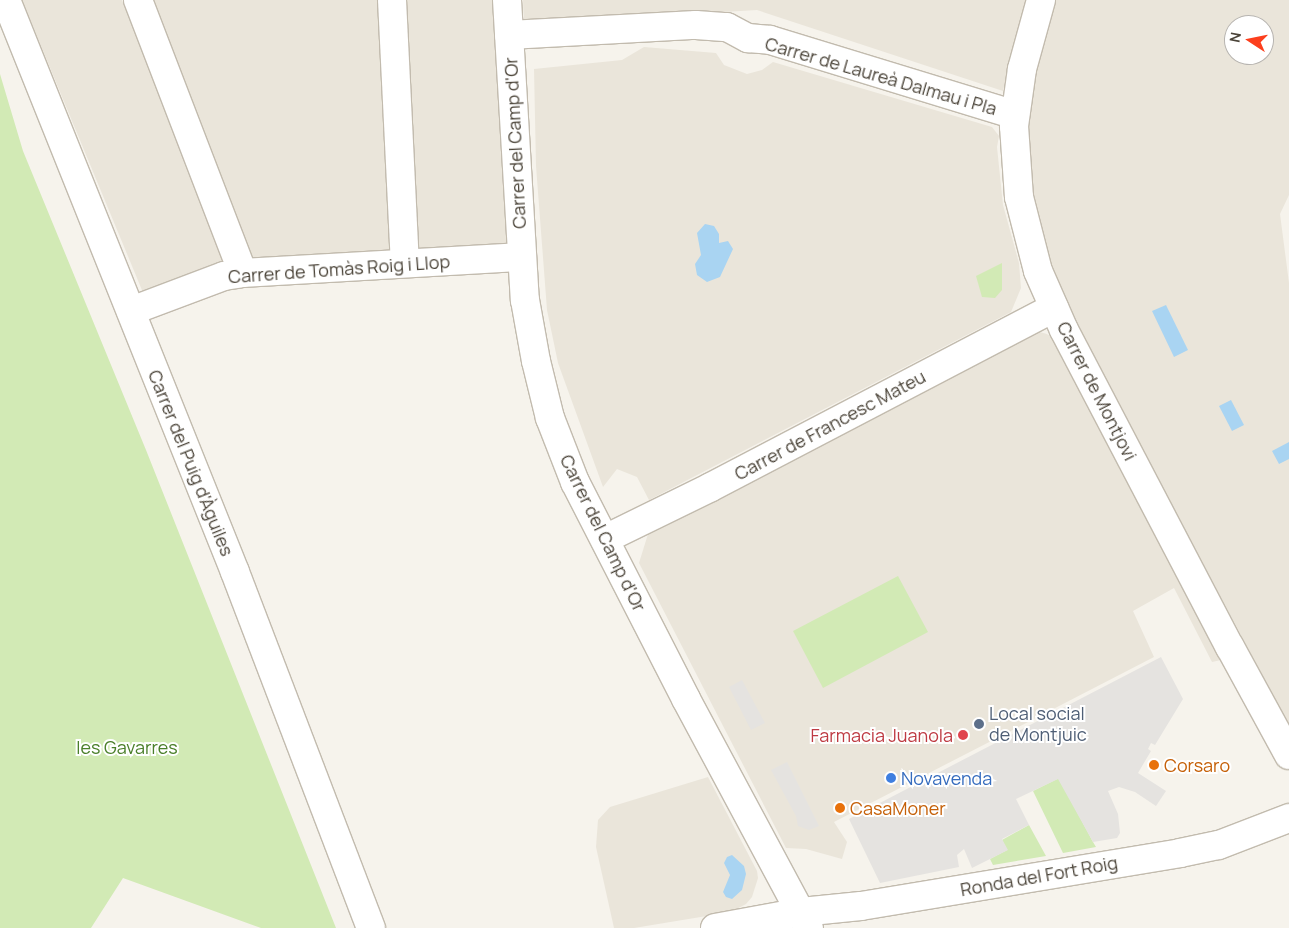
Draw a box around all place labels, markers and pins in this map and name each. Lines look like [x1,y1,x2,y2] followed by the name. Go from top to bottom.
[989,703,1087,746] place label: Local social de Montjuic
[973,718,985,730] marker: Local social de Montjuic
[811,724,953,746] place label: Farmacia Juanola
[957,729,969,741] marker: Farmacia Juanola
[1164,754,1230,776] place label: Corsaro
[1148,759,1160,771] marker: Corsaro
[901,767,992,789] place label: Novavenda
[885,772,897,784] marker: Novavenda
[850,797,946,819] place label: CasaMoner
[834,802,846,814] marker: CasaMoner

